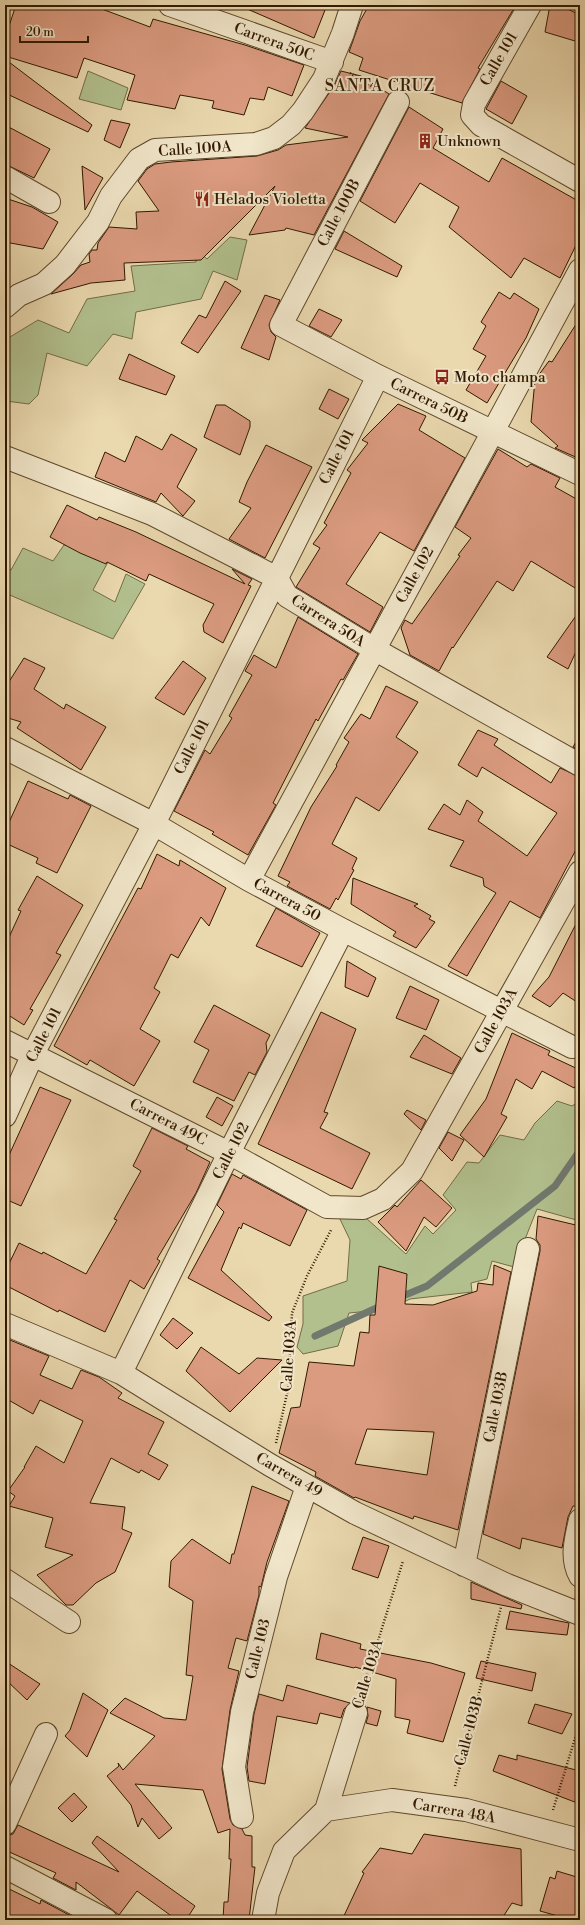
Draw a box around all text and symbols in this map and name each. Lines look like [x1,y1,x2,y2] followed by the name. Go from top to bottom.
[20,18,88,44] scale bar
[231,19,317,65] street label: Carrera 50C
[26,25,54,40] text: 20 m
[476,28,522,89] street label: Calle 101
[325,76,435,96] district label: SANTA CRUZ
[416,132,434,150] building icon: Unknown
[437,132,501,151] place label: Unknown
[158,137,233,161] street label: Calle 100A
[313,176,365,250] street label: Calle 100B
[193,190,211,208] restaurant icon: Helados Violetta
[214,190,326,209] place label: Helados Violetta
[433,368,451,386] bus stop icon: Moto champa
[454,368,546,387] place label: Moto champa
[387,374,471,428] street label: Carrera 50B
[315,426,359,488] street label: Calle 101
[392,543,438,607] street label: Calle 102
[287,591,369,652] street label: Carrera 50A
[170,716,214,778] street label: Calle 101
[250,874,324,926] street label: Carrera 50
[470,984,522,1057] street label: Calle 103A
[22,1004,66,1066] street label: Calle 101
[126,1094,210,1150] street label: Carrera 49C
[209,1119,253,1183] street label: Calle 102
[277,1319,301,1393] street label: Calle 103A
[480,1370,512,1444] street label: Calle 103B
[252,1448,326,1502] street label: Carrera 49
[241,1617,275,1681] street label: Calle 103
[348,1636,388,1711] street label: Calle 103A
[450,1694,488,1768] street label: Calle 103B
[411,1794,498,1828] street label: Carrera 48A

